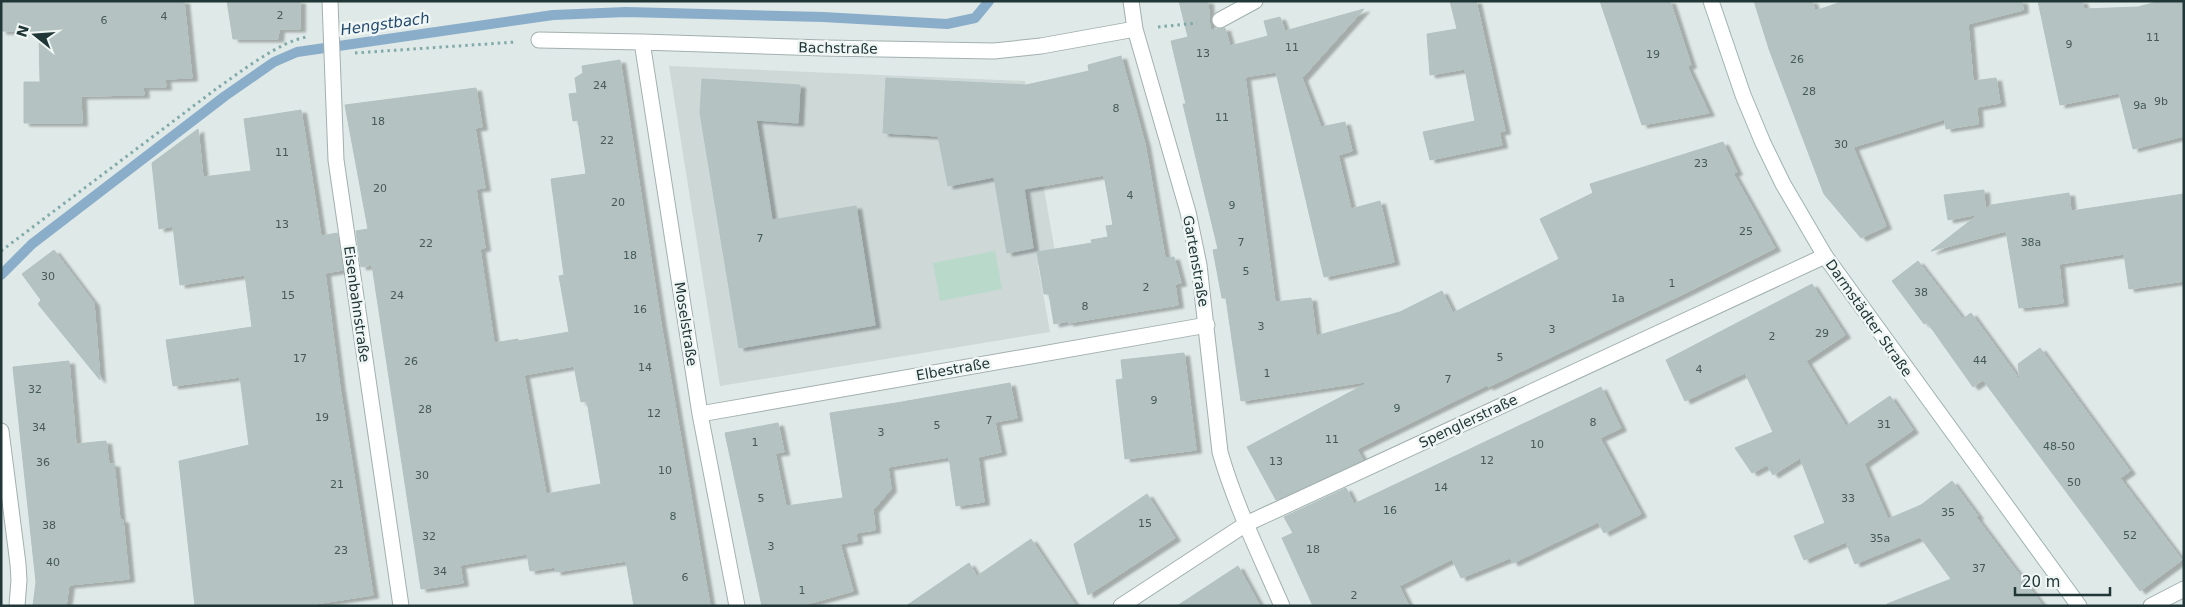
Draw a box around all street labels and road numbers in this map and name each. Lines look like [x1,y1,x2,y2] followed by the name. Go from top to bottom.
[798,39,878,57] street label: Bachstraße
[1180,214,1212,308] street label: Gartenstraße
[341,245,373,363] street label: Eisenbahnstraße
[1823,256,1915,380] street label: Darmstädter Straße
[671,281,701,367] street label: Moselstraße
[915,355,991,383] street label: Elbestraße
[1416,391,1520,451] street label: Spenglerstraße

